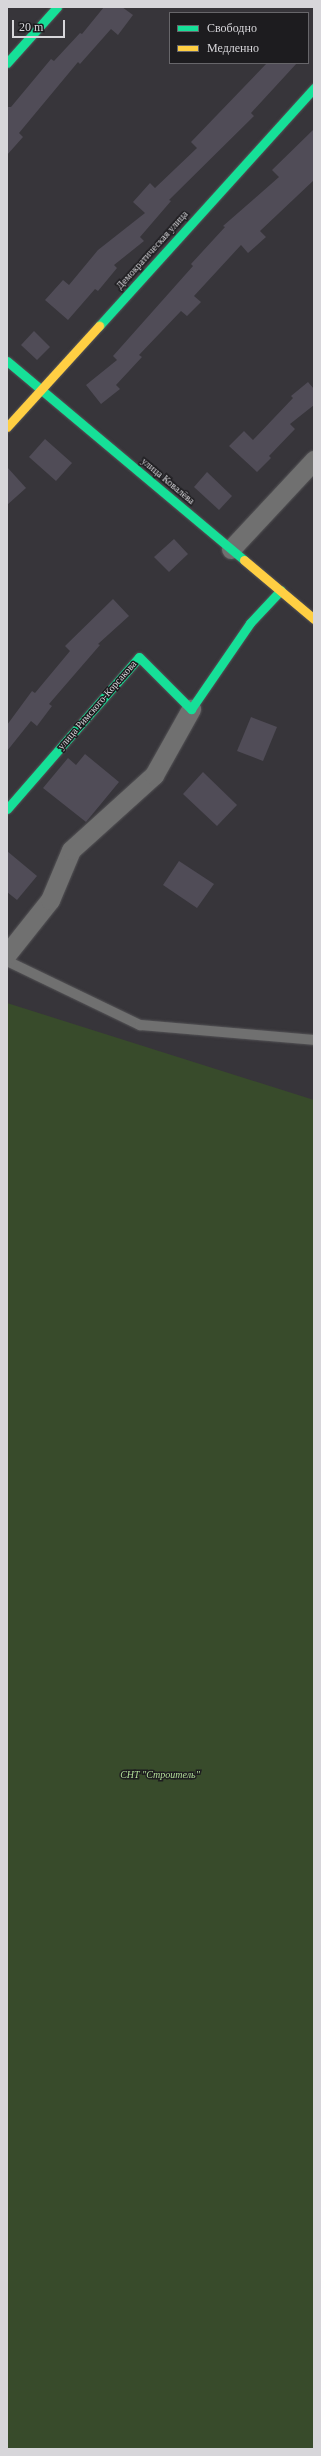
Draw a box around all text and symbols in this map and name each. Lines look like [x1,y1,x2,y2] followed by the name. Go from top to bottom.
[14,12,67,38] scale bar
[169,12,309,64] legend
[19,20,43,34] text: 20 m
[207,21,257,35] text: Свободно
[207,41,259,55] text: Медленно
[114,208,190,292] street label: Демократическая улица
[139,455,197,507] street label: улица Ковалёва
[55,658,139,752] street label: улица Римского-Корсакова
[120,1769,200,1781] park label: СНТ "Строитель"

